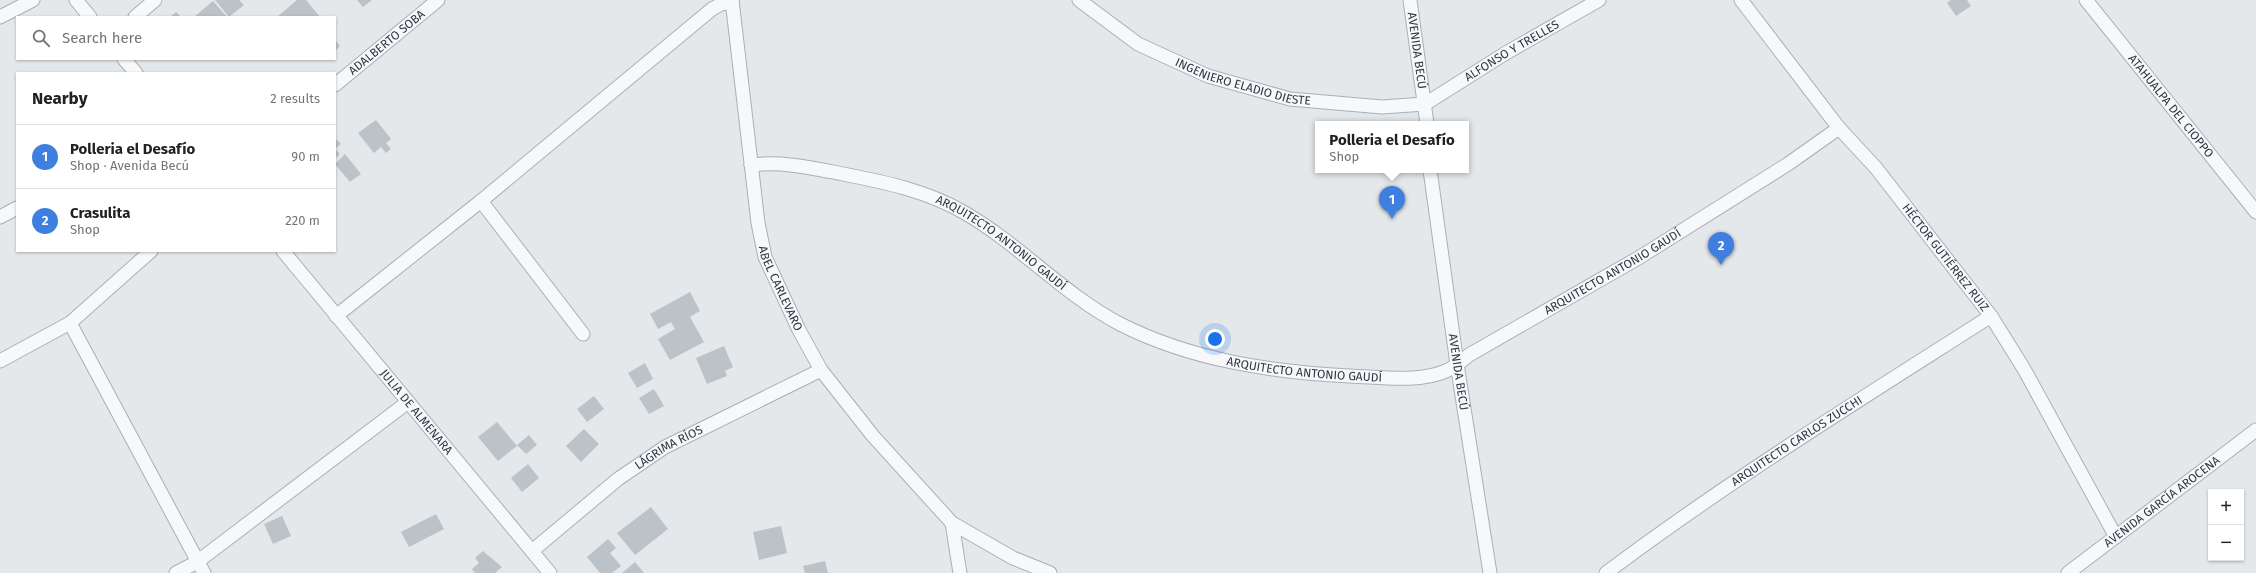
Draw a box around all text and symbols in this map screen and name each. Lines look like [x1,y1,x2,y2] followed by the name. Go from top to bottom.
[346,7,428,78] street label: ADALBERTO SOBA
[1405,11,1430,90] street label: AVENIDA BECÚ
[16,16,336,60] search box
[1462,17,1562,84] street label: ALFONSO Y TRELLES
[30,27,52,49] icon: search
[62,29,142,47] text: Search here
[2126,52,2217,160] street label: ATAHUALPA DEL CIOPPO
[1173,55,1311,108] street label: INGENIERO ELADIO DIESTE
[32,88,87,109] text: Nearby
[270,91,320,106] text: 2 results
[1315,121,1469,173] popup
[1329,131,1455,149] text: Polleria el Desafío
[70,140,195,158] text: Polleria el Desafío
[42,149,48,164] text: 1
[291,149,320,164] text: 90 m
[1329,149,1359,164] text: Shop
[70,158,189,173] text: Shop · Avenida Becú
[1379,186,1405,219] pin: 1
[934,192,1070,293] street label: ARQUITECTO ANTONIO GAUDÍ
[1899,201,1992,314] street label: HÉCTOR GUTIÉRREZ RUIZ
[70,204,130,222] text: Crasulita
[42,213,48,228] text: 2
[285,213,320,228] text: 220 m
[70,222,100,237] text: Shop
[1542,225,1684,317] street label: ARQUITECTO ANTONIO GAUDÍ
[1708,232,1734,265] pin: 2
[756,245,805,333] street label: ABEL CARLEVARO
[1205,329,1225,349] your location
[1446,333,1472,411] street label: AVENIDA BECÚ
[1225,354,1383,385] street label: ARQUITECTO ANTONIO GAUDÍ
[377,366,456,457] street label: JULIA DE ALMENARA
[1729,393,1865,489] street label: ARQUITECTO CARLOS ZUCCHI
[632,422,705,473] street label: LÁGRIMA RÍOS
[2101,453,2223,550] street label: AVENIDA GARCÍA AROCENA
[2208,489,2244,561] map controls
[2208,489,2244,525] button: +
[2208,525,2244,561] button: −

